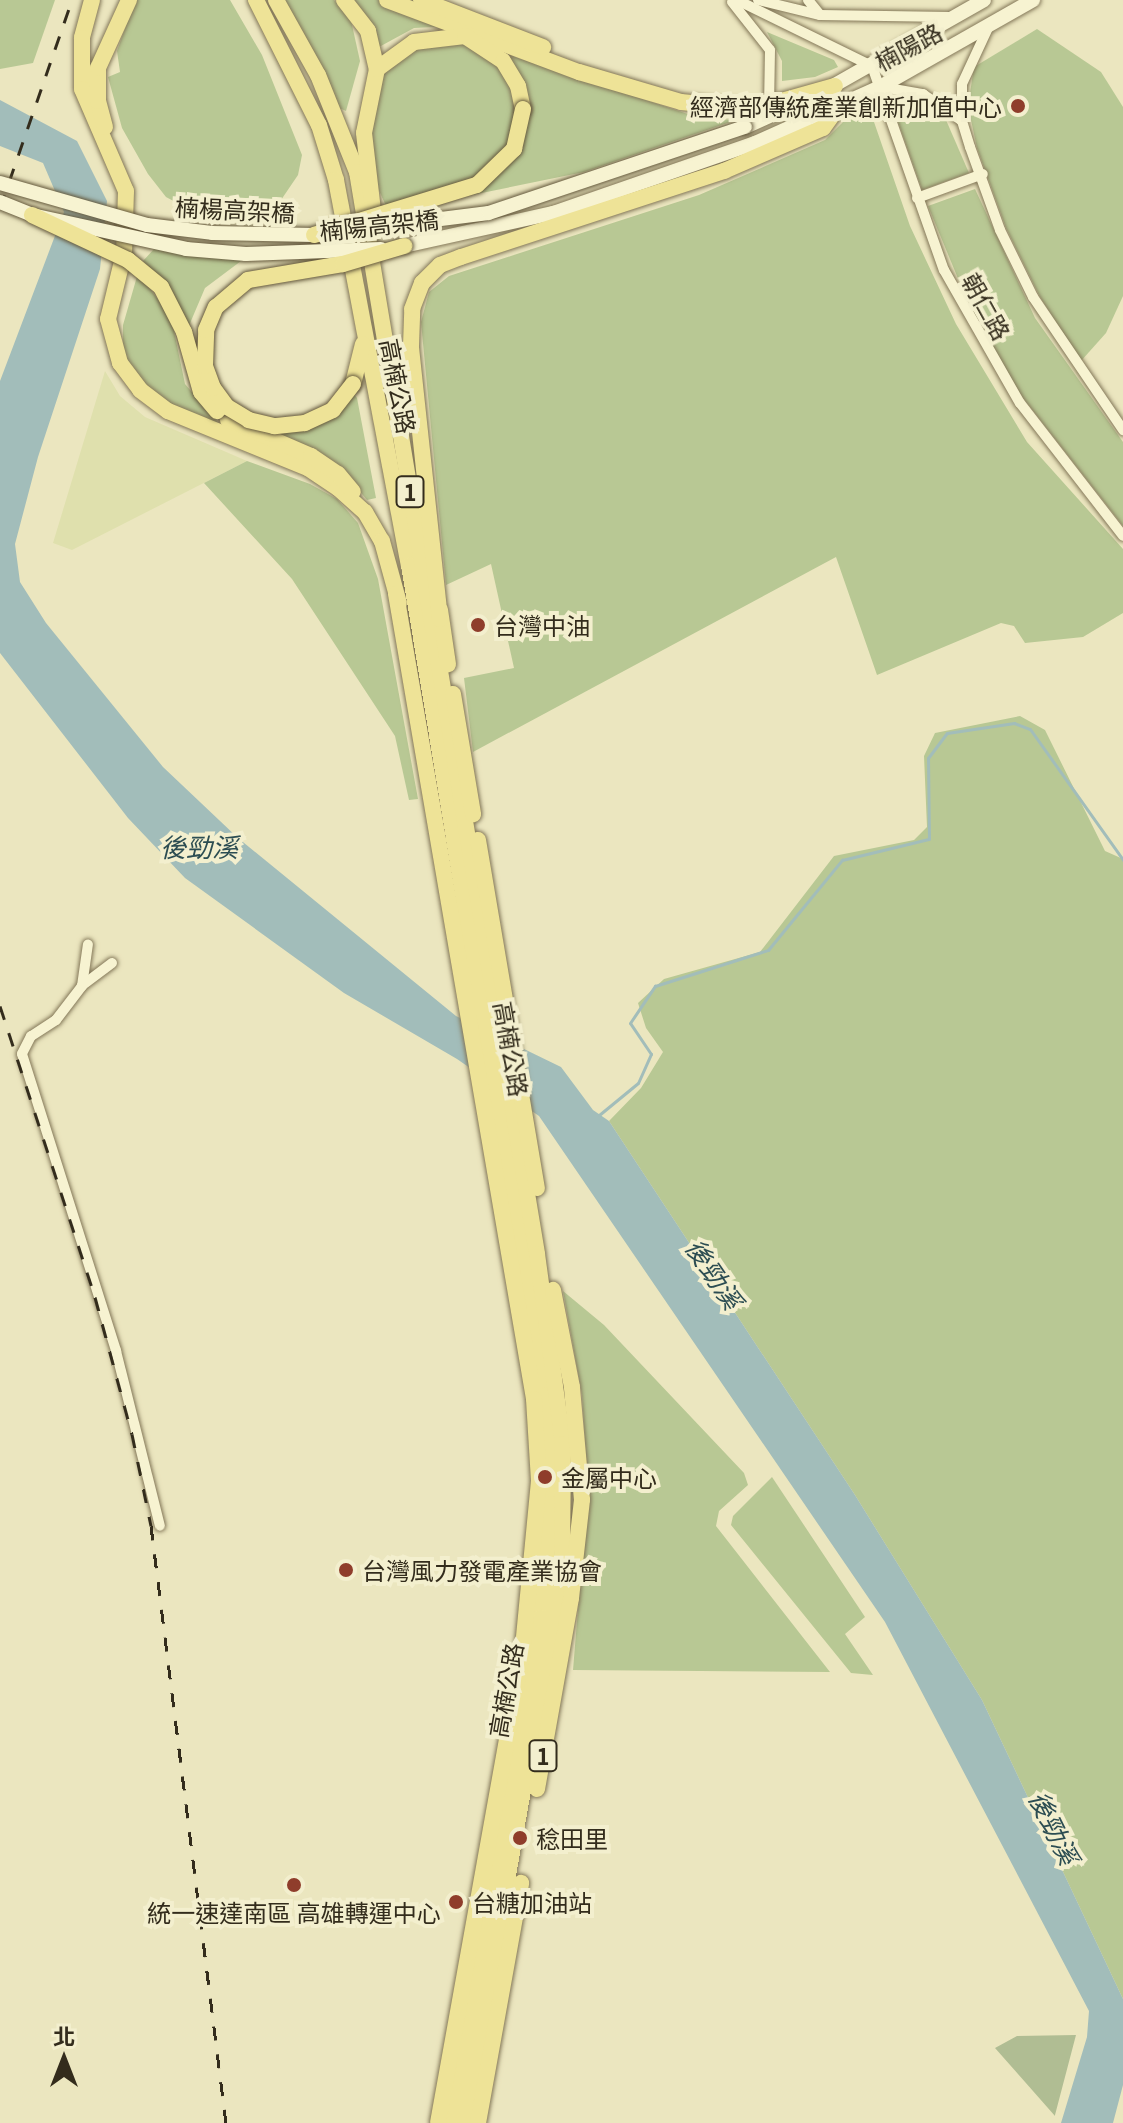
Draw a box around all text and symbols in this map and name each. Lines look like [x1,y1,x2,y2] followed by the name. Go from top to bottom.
[869,16,947,76] street label: 楠陽路
[690,92,1002,120] place label: 經濟部傳統產業創新加值中心
[1009,97,1027,115] marker: 經濟部傳統產業創新加值中心
[174,191,296,227] street label: 楠楊高架橋
[318,203,440,245] street label: 楠陽高架橋
[957,268,1017,344] street label: 朝仁路
[376,336,422,436] street label: 高楠公路
[394,474,426,510] road number: 1
[494,611,590,639] place label: 台灣中油
[469,616,487,634] marker: 台灣中油
[160,830,238,862] water label: 後勁溪
[489,999,535,1099] street label: 高楠公路
[680,1232,750,1314] water label: 後勁溪
[561,1463,657,1491] place label: 金屬中心
[536,1468,554,1486] marker: 金屬中心
[362,1556,602,1584] place label: 台灣風力發電產業協會
[337,1561,355,1579] marker: 台灣風力發電產業協會
[482,1640,528,1740] street label: 高楠公路
[527,1738,559,1774] road number: 1
[1024,1785,1086,1869] water label: 後勁溪
[536,1824,608,1852] place label: 稔田里
[511,1829,529,1847] marker: 稔田里
[285,1876,303,1894] marker: 統一速達南區 高雄轉運中心
[472,1888,592,1916] place label: 台糖加油站
[447,1893,465,1911] marker: 台糖加油站
[147,1898,441,1926] place label: 統一速達南區 高雄轉運中心
[24,2019,104,2099] north arrow
[53,2019,75,2051] text: 北

